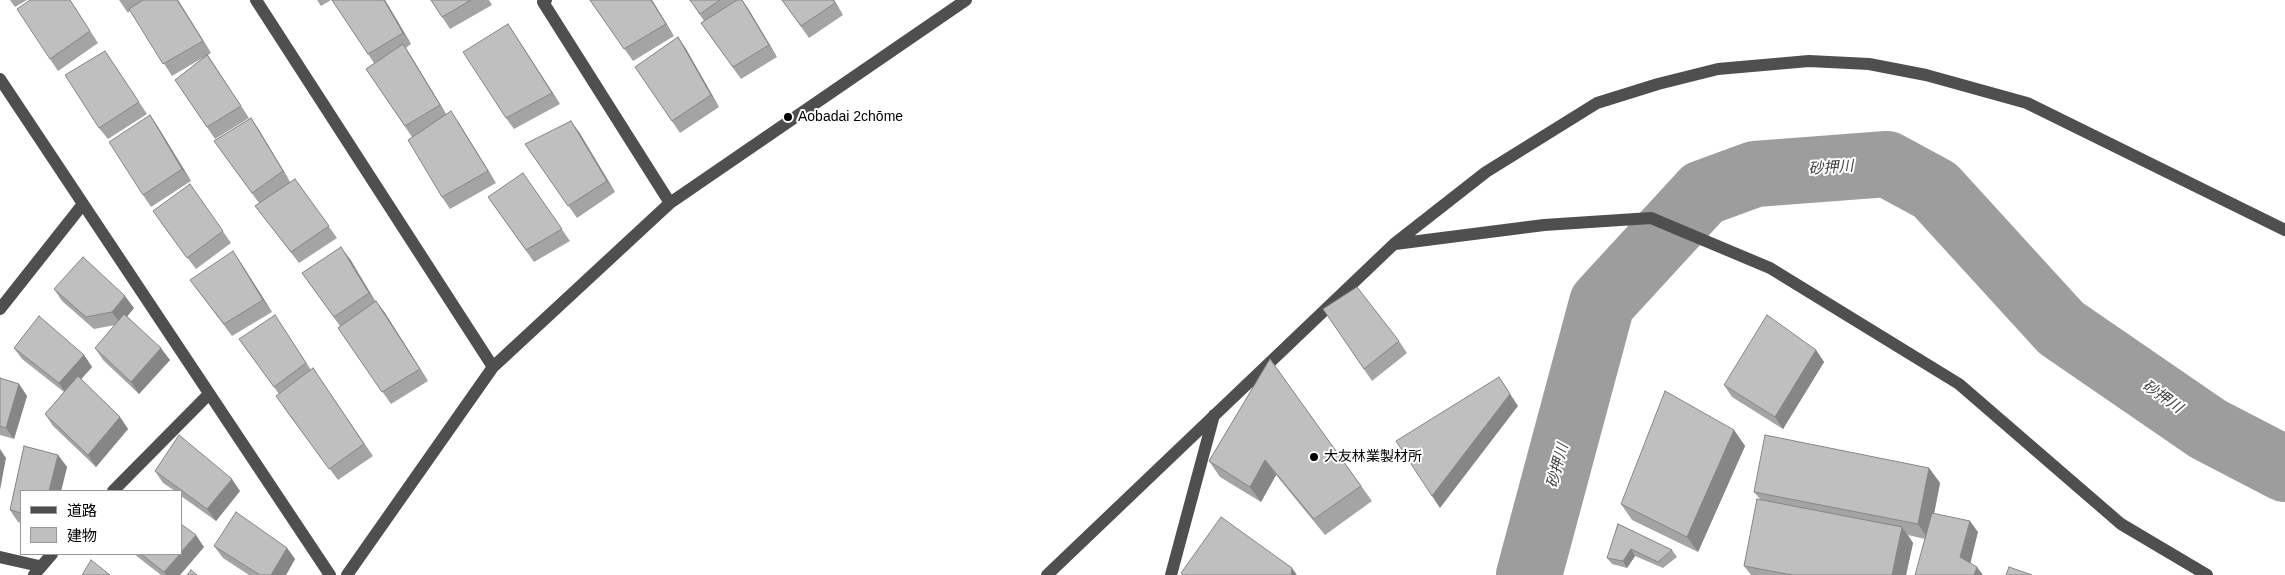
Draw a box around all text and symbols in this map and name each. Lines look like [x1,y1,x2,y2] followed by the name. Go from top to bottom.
[798,109,903,125] place label: Aobadai 2chōme
[782,111,794,123] marker: Aobadai 2chōme
[1808,157,1854,179] water label: 砂押川
[2138,377,2186,417] water label: 砂押川
[1543,442,1573,490] water label: 砂押川
[1324,449,1422,465] place label: 大友林業製材所
[1308,451,1320,463] marker: 大友林業製材所
[20,490,182,555] legend
[67,502,97,519] text: 道路
[67,527,97,544] text: 建物

